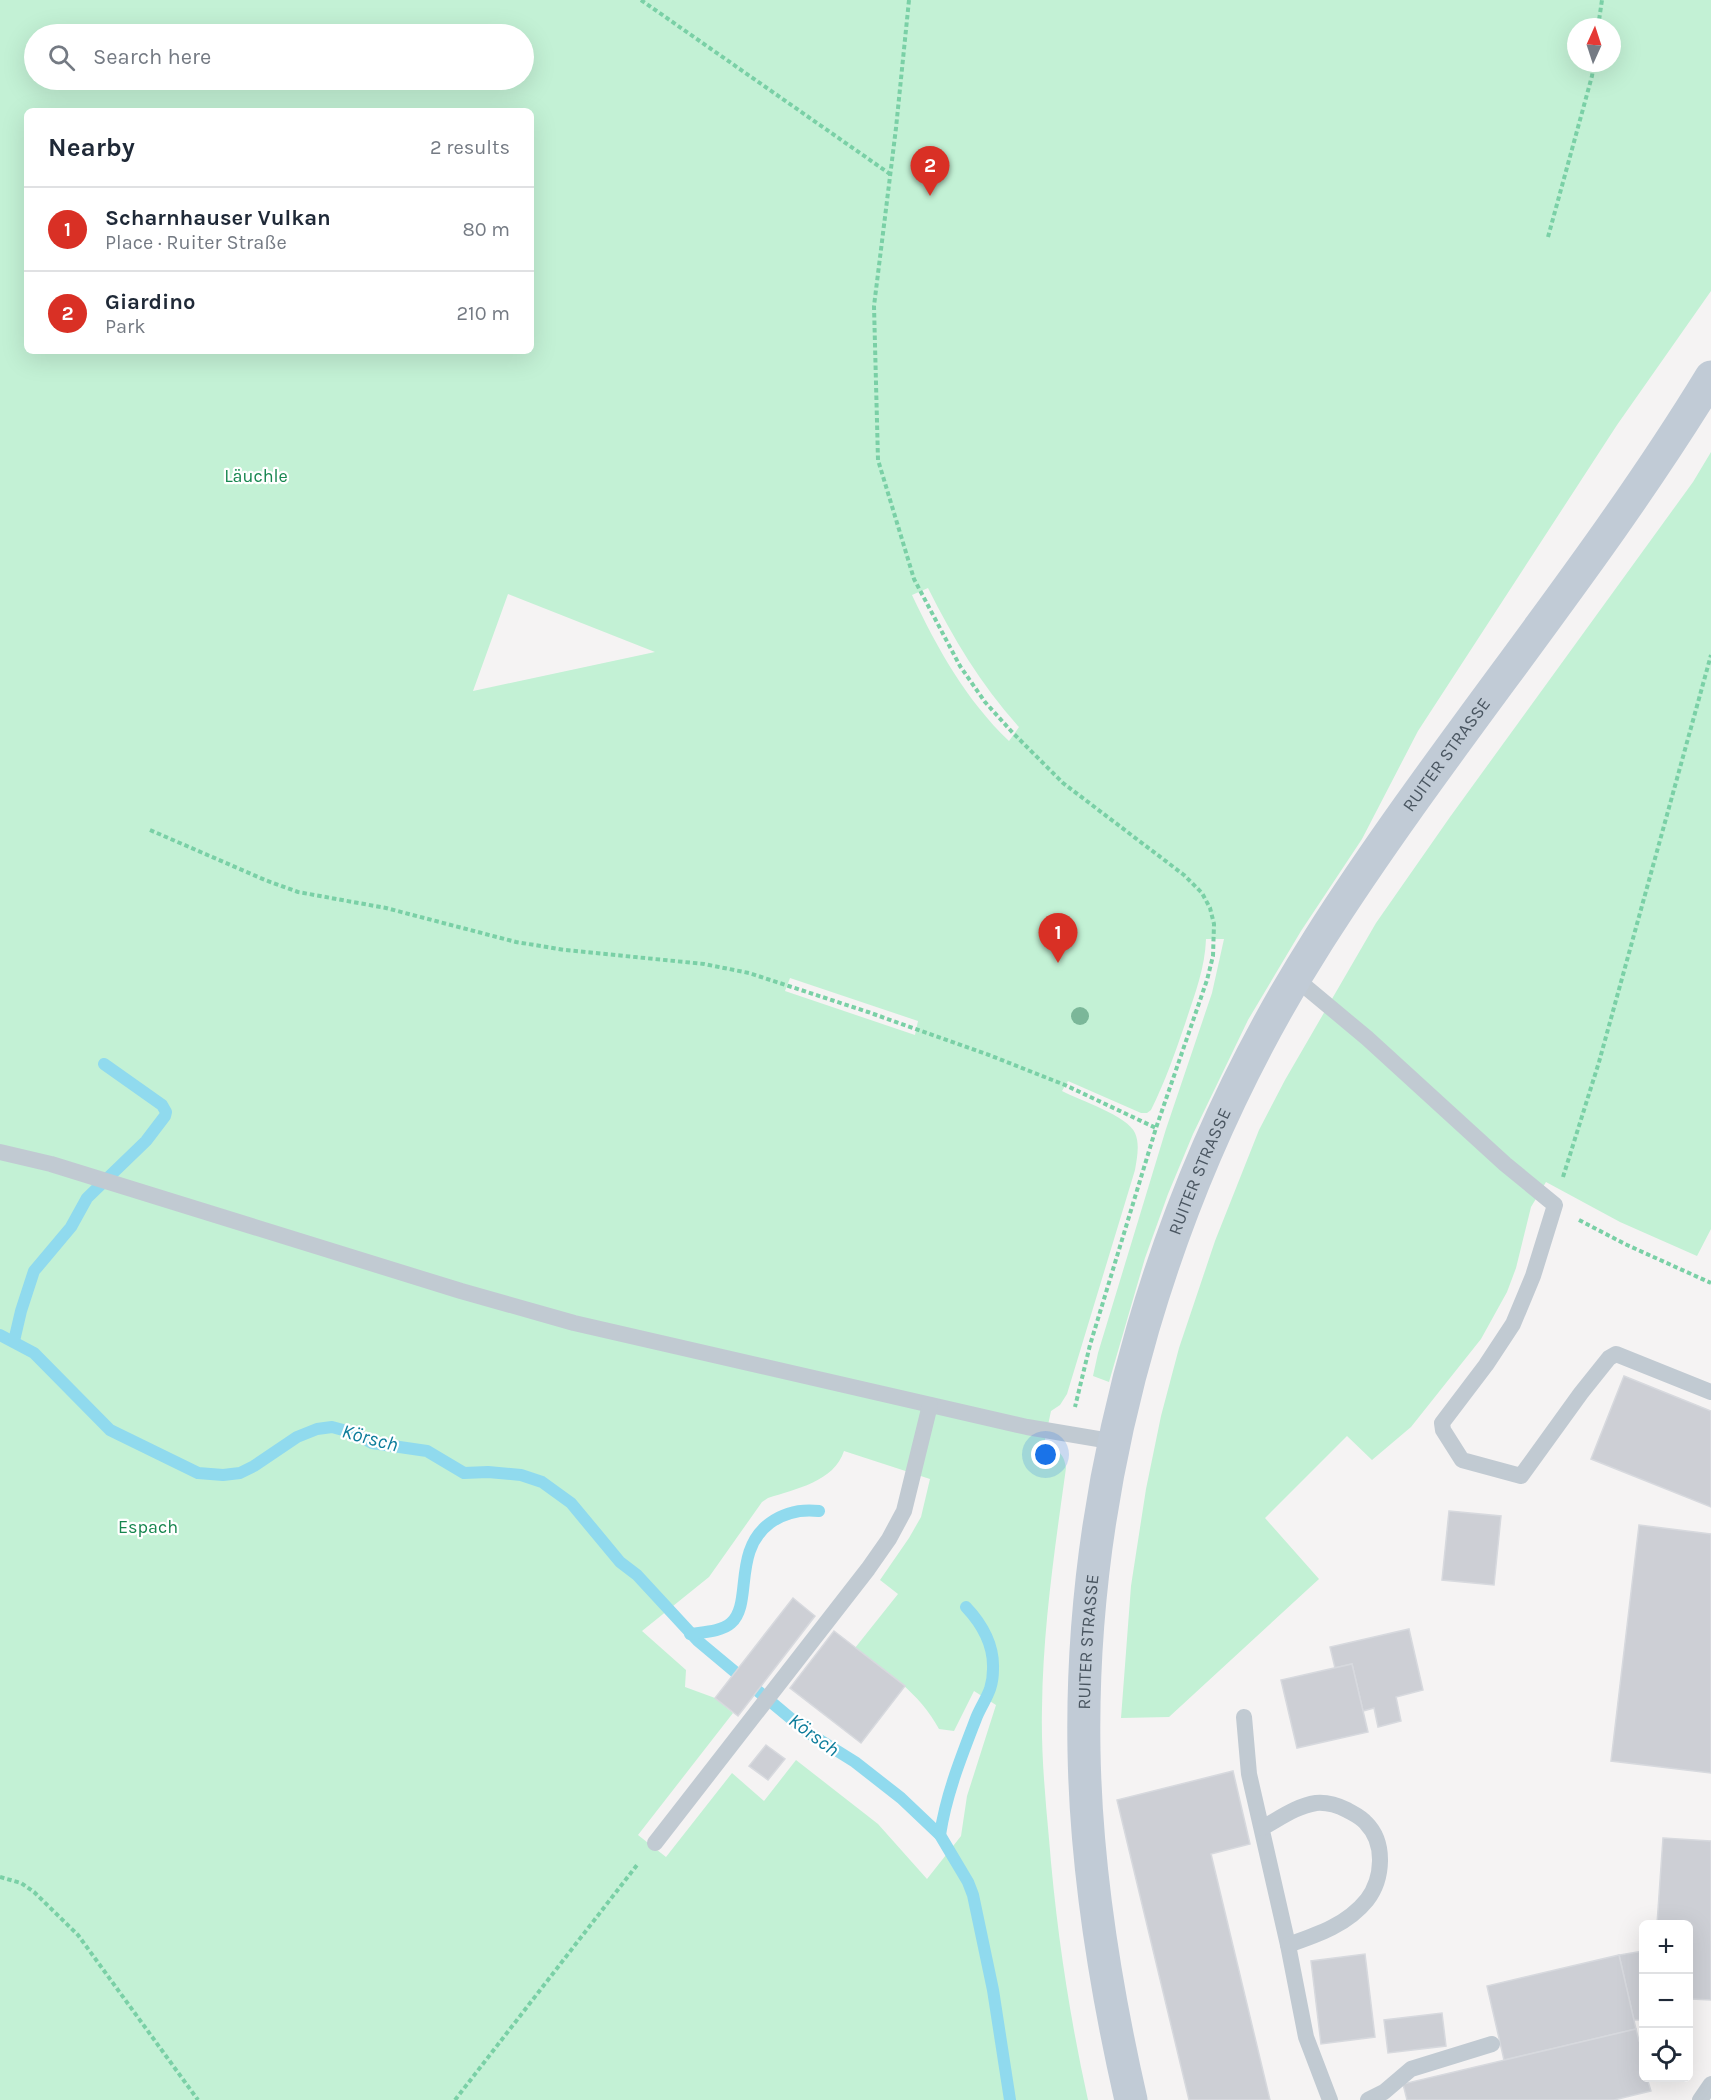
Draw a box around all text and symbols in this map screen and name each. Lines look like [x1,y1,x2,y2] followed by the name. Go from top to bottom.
[1567,18,1621,72] north arrow
[24,24,534,90] search box
[45,41,78,74] icon: search
[93,44,211,70] text: Search here
[48,132,135,163] text: Nearby
[430,136,510,159] text: 2 results
[910,146,950,196] pin: 2
[105,205,331,231] text: Scharnhauser Vulkan
[64,218,71,241] text: 1
[462,218,510,241] text: 80 m
[105,231,287,254] text: Place · Ruiter Straße
[105,289,196,315] text: Giardino
[61,302,74,325] text: 2
[456,302,510,325] text: 210 m
[105,315,146,338] text: Park
[224,465,288,487] park label: Läuchle
[1398,693,1495,816] street label: RUITER STRASSE
[1038,914,1078,963] pin: 1
[1164,1104,1236,1238] street label: RUITER STRASSE
[339,1419,401,1457] water label: Körsch
[1031,1440,1060,1469] your location
[118,1516,178,1538] park label: Espach
[1073,1573,1104,1710] street label: RUITER STRASSE
[784,1709,844,1761] water label: Körsch
[1639,1920,1693,2082] map controls
[1639,1920,1693,1974] button: +
[1639,1974,1693,2028] button: −
[1639,2028,1693,2082] button: locate

